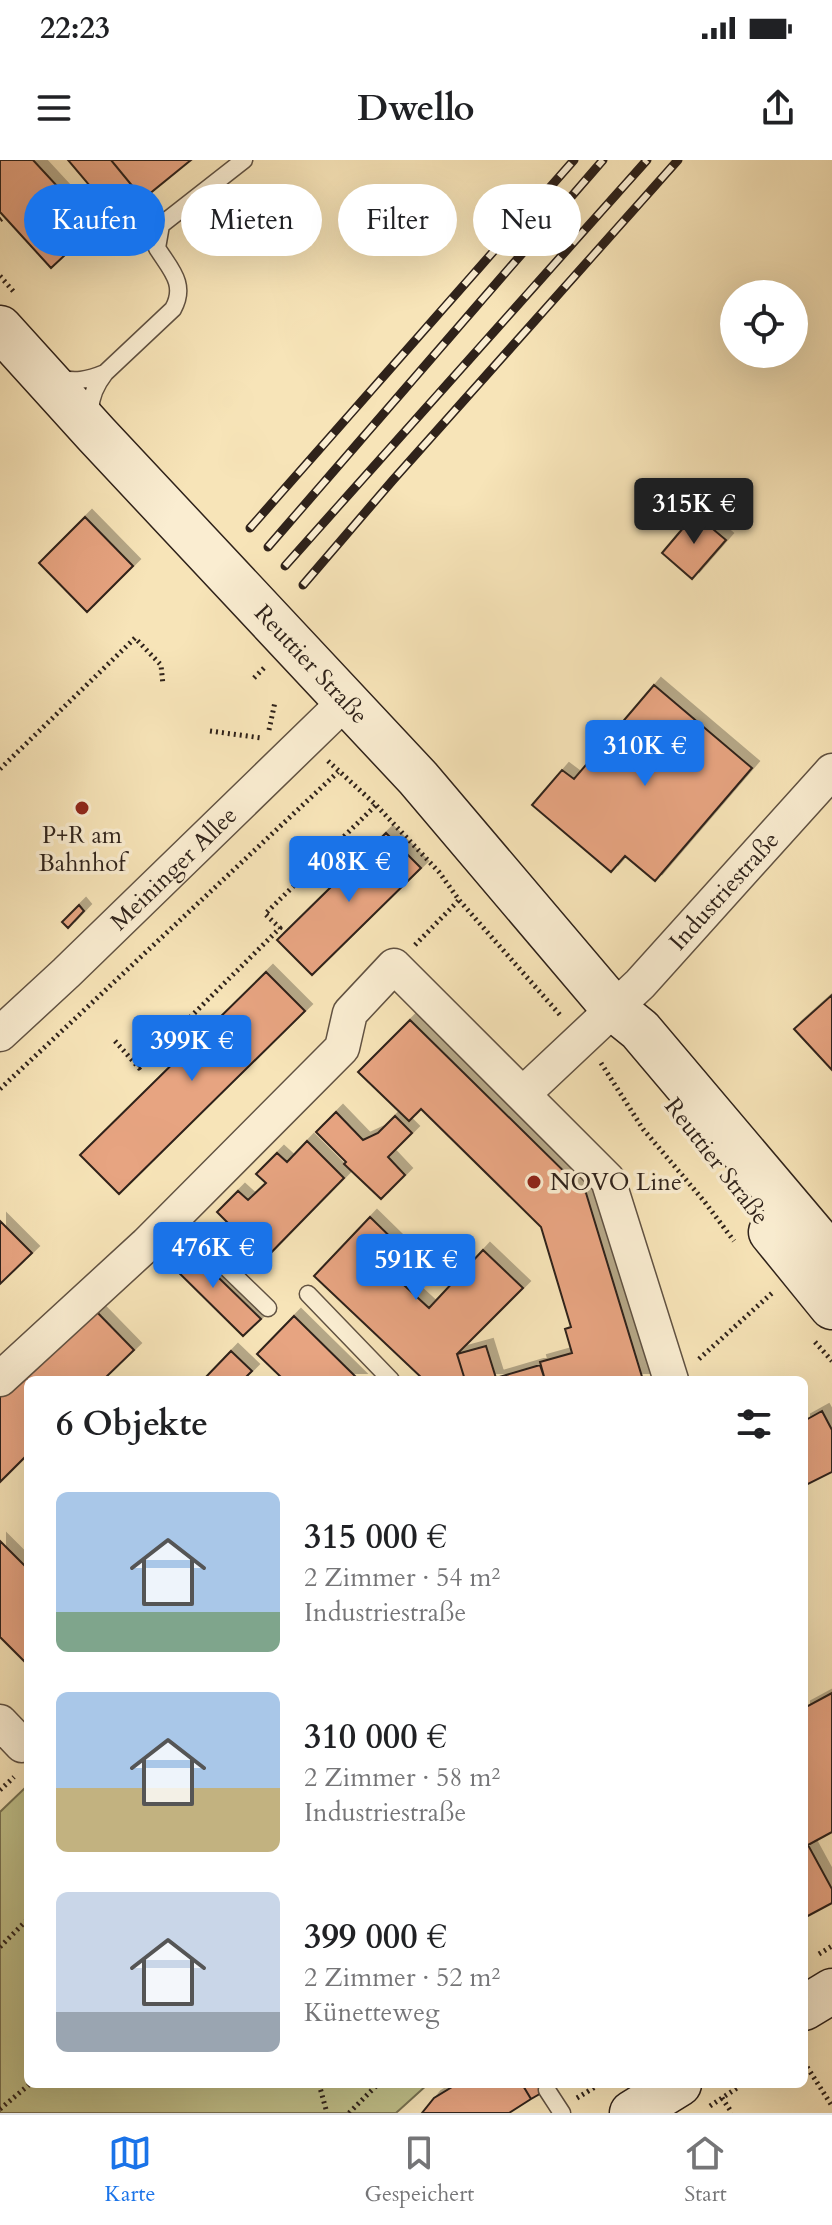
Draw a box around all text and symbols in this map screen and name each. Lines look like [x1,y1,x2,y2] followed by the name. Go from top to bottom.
[40,8,110,49] text: 22:23
[357,84,475,133] text: Dwello
[32,86,76,130] icon: menu
[756,86,800,130] icon: share
[24,184,165,256] chip: Kaufen
[181,184,322,256] chip: Mieten
[338,184,457,256] chip: Filter
[473,184,581,256] chip: Neu
[720,280,808,368] map controls
[720,280,808,368] button: locate
[629,478,759,546] pin: 315K €
[652,486,736,521] text: 315K €
[247,597,375,731] street label: Reuttier Straße
[580,720,710,788] pin: 310K €
[603,728,687,763] text: 310K €
[73,799,91,817] marker: P+R am Bahnhof
[103,799,245,938] street label: Meininger Allee
[39,819,129,880] place label: P+R am Bahnhof
[662,824,787,958] street label: Industriestraße
[284,836,414,904] pin: 408K €
[307,844,391,879] text: 408K €
[127,1015,257,1083] pin: 399K €
[150,1023,234,1058] text: 399K €
[657,1091,777,1232] street label: Reuttier Straße
[550,1166,682,1199] place label: NOVO Line
[525,1173,543,1191] marker: NOVO Line
[148,1222,278,1290] pin: 476K €
[171,1230,255,1265] text: 476K €
[351,1234,481,1302] pin: 591K €
[374,1242,458,1277] text: 591K €
[56,1401,208,1447] text: 6 Objekte
[732,1402,776,1446] icon: filters
[304,1514,447,1560] text: 315 000 €
[120,1524,216,1620] icon: home
[304,1560,500,1595] text: 2 Zimmer · 54 m²
[304,1595,466,1630] text: Industriestraße
[304,1714,447,1760] text: 310 000 €
[120,1724,216,1820] icon: home
[304,1760,500,1795] text: 2 Zimmer · 58 m²
[304,1795,466,1830] text: Industriestraße
[304,1914,447,1960] text: 399 000 €
[120,1924,216,2020] icon: home
[304,1960,500,1995] text: 2 Zimmer · 52 m²
[304,1995,440,2030] text: Künetteweg
[105,2131,155,2209] tab: Karte
[365,2131,474,2209] tab: Gespeichert
[683,2131,727,2209] tab: Start

